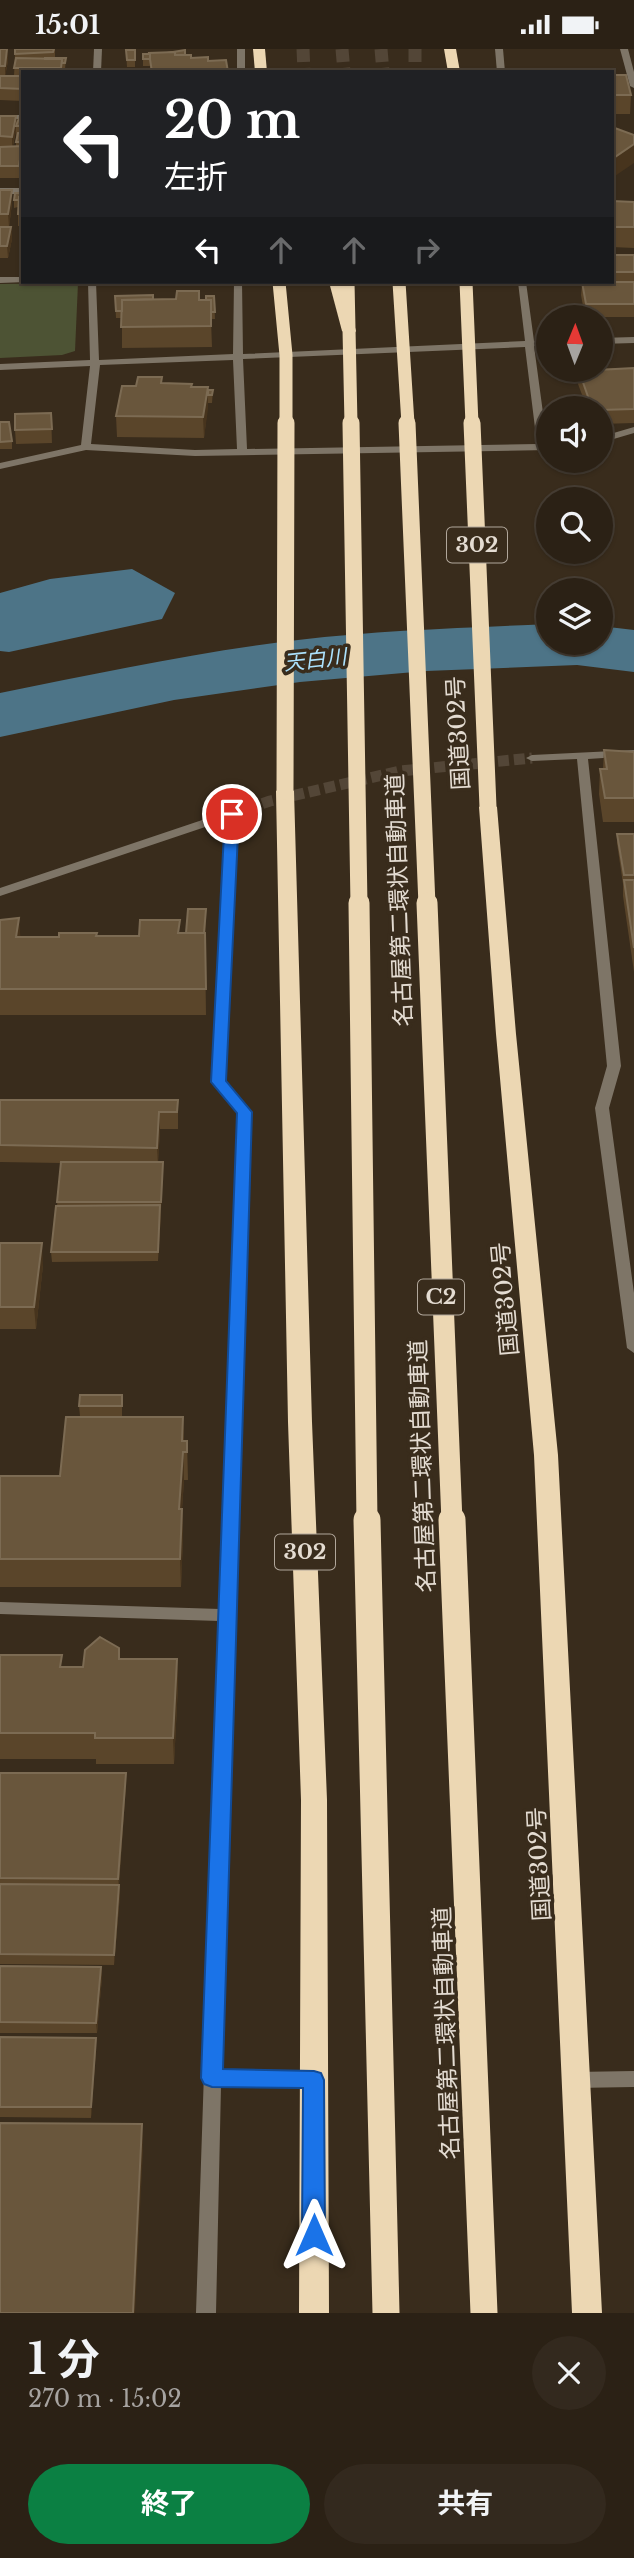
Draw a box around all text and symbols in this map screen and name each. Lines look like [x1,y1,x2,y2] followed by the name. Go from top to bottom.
[35,9,100,41] text: 15:01
[164,90,300,151] text: 20 m
[49,98,140,189] icon: left
[164,157,228,197] text: 左折
[189,231,227,269] icon: left
[262,231,300,269] icon: ahead
[335,231,373,269] icon: ahead
[408,231,446,269] icon: right
[536,305,612,381] north arrow
[536,305,613,655] map controls
[536,396,613,473] button: sound
[536,487,613,564] button: search
[447,527,507,563] road number: 302
[536,578,613,655] button: layers
[282,644,350,676] water label: 天白川
[441,675,475,791] street label: 国道302号
[381,773,417,1027] street label: 名古屋第二環状自動車道
[202,784,262,844] pin
[213,795,251,833] icon: arrive
[486,1241,524,1357] street label: 国道302号
[418,1279,464,1315] road number: C2
[404,1339,440,1593] street label: 名古屋第二環状自動車道
[275,1535,335,1569] road number: 302
[522,1806,556,1922] street label: 国道302号
[428,1906,464,2160] street label: 名古屋第二環状自動車道
[277,2198,351,2272] position arrow
[28,2333,99,2385] text: 1 分
[532,2336,606,2410] button: close
[28,2385,182,2413] text: 270 m · 15:02
[28,2464,310,2544] button: 終了
[324,2464,606,2544] button: 共有

